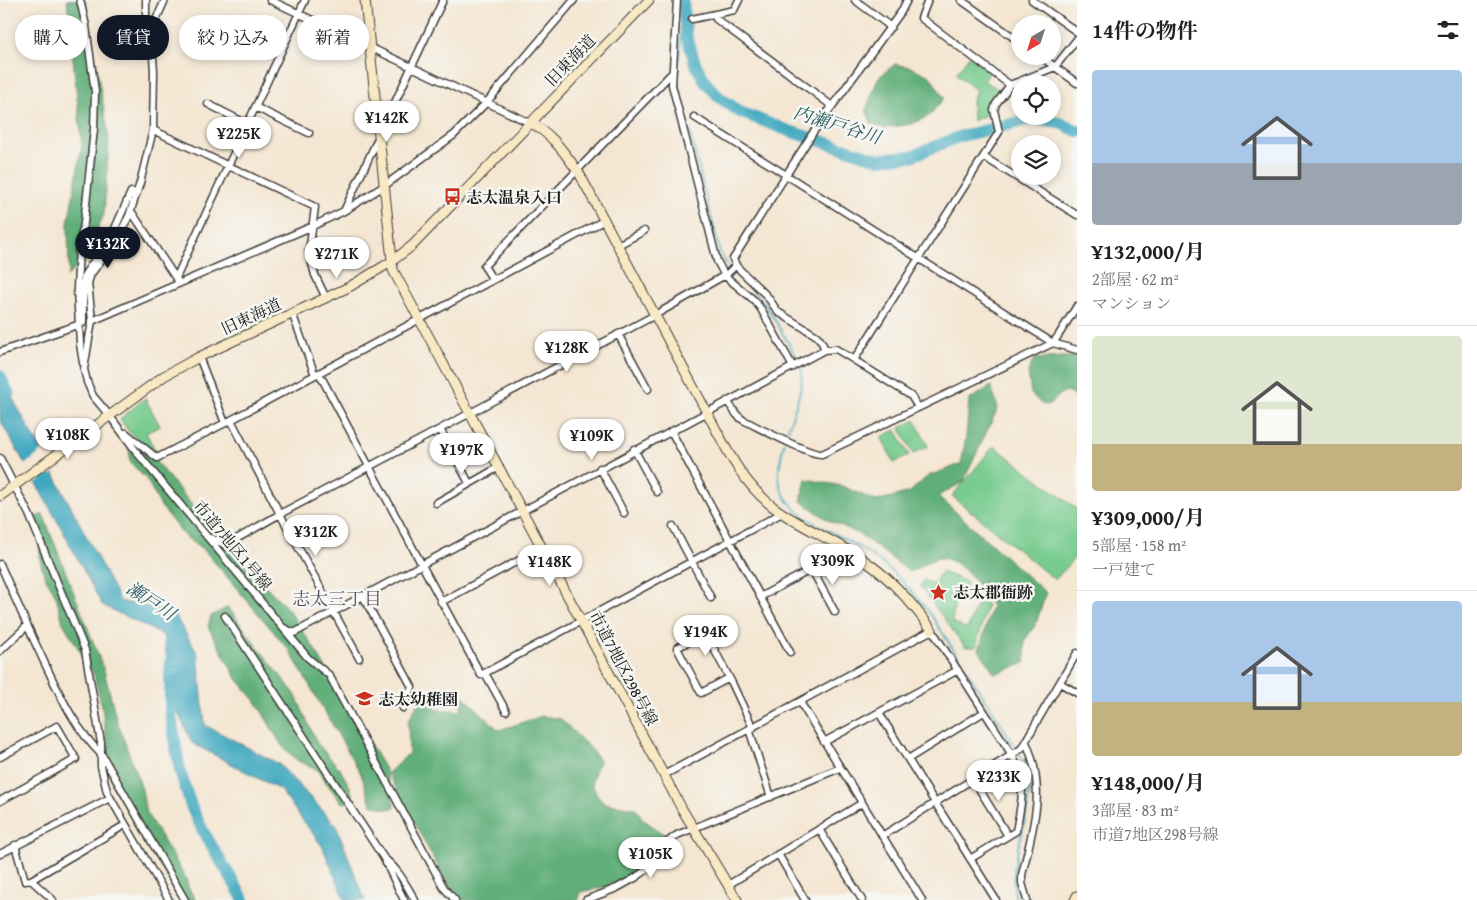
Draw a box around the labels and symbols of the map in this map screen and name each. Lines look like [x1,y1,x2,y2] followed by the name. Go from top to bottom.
[1011,15,1061,65] north arrow
[539,29,601,91] street label: 旧東海道
[790,98,886,151] water label: 内瀬戸谷川
[352,100,422,143] pin: ¥142K
[204,116,274,159] pin: ¥225K
[466,185,562,209] place label: 志太温泉入口
[442,187,462,207] bus stop icon: 志太温泉入口
[73,226,143,269] pin: ¥132K
[302,236,372,279] pin: ¥271K
[217,292,285,340] street label: 旧東海道
[532,330,602,373] pin: ¥128K
[33,418,103,460] pin: ¥108K
[557,418,627,461] pin: ¥109K
[427,432,497,475] pin: ¥197K
[188,495,278,595] street label: 市道7地区1号線
[281,514,351,557] pin: ¥312K
[515,544,585,587] pin: ¥148K
[798,544,868,586] pin: ¥309K
[121,575,183,628] water label: 瀬戸川
[953,580,1033,604] place label: 志太郡衙跡
[929,582,949,602] place icon: 志太郡衙跡
[292,585,382,612] district label: 志太三丁目
[584,606,664,730] street label: 市道7地区298号線
[671,614,741,657] pin: ¥194K
[378,687,458,711] place label: 志太幼稚園
[354,689,374,709] school or university icon: 志太幼稚園
[964,760,1034,802] pin: ¥233K
[616,836,686,879] pin: ¥105K

